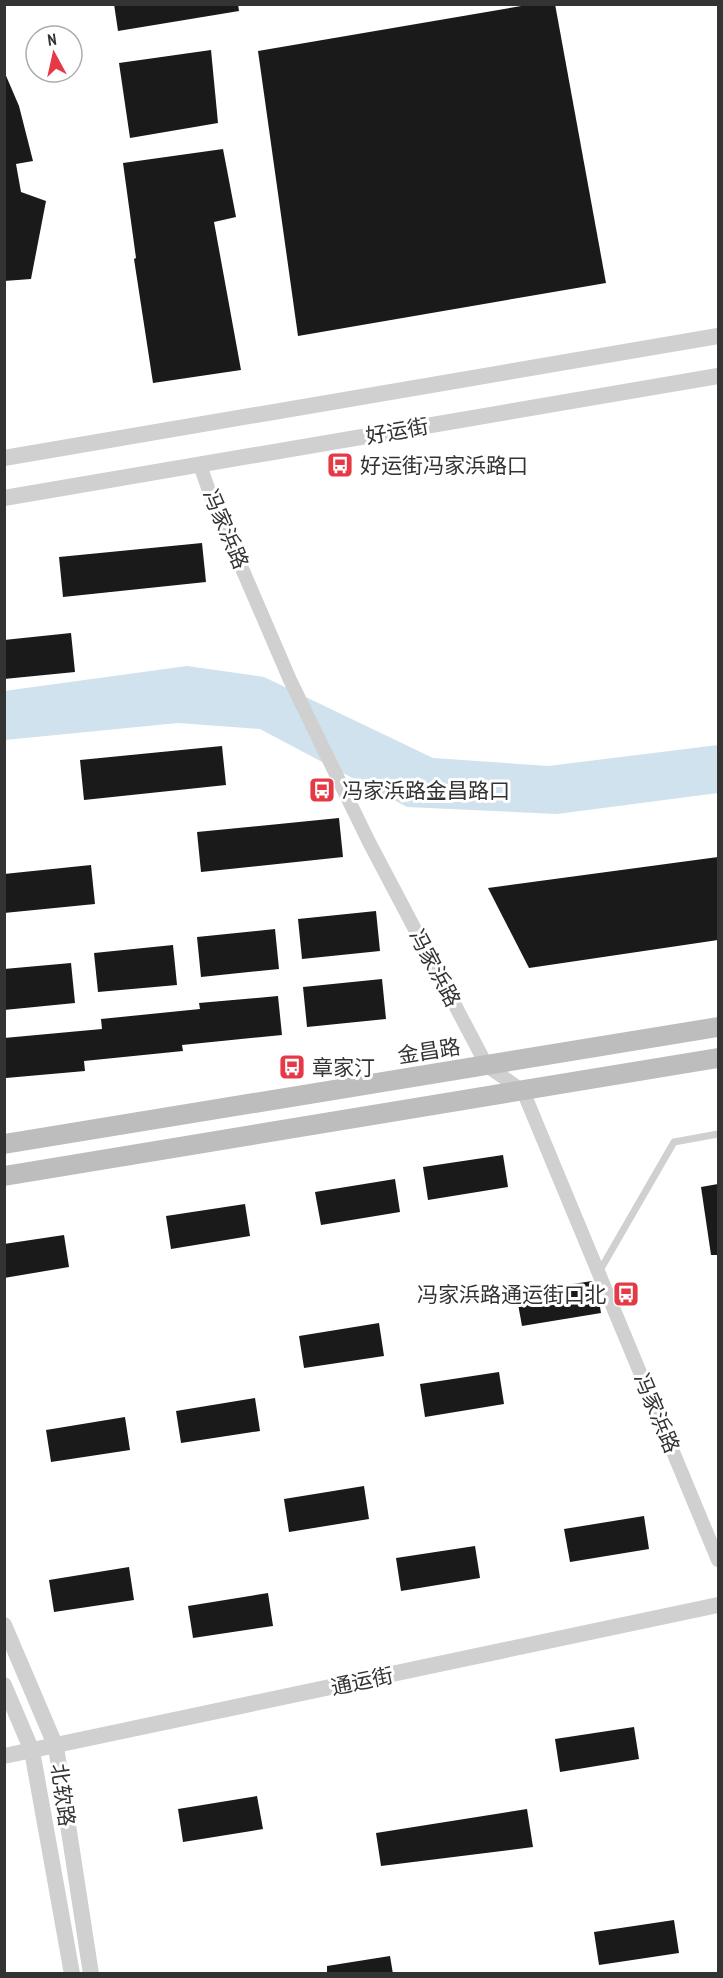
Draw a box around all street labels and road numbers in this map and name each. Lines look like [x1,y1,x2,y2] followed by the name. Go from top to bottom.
[364,412,430,450] street label: 好运街
[197,485,255,573] street label: 冯家浜路
[403,925,467,1011] street label: 冯家浜路
[396,1033,462,1069] street label: 金昌路
[628,1369,686,1457] street label: 冯家浜路
[328,1661,396,1701] street label: 通运街
[45,1762,81,1828] street label: 北软路

